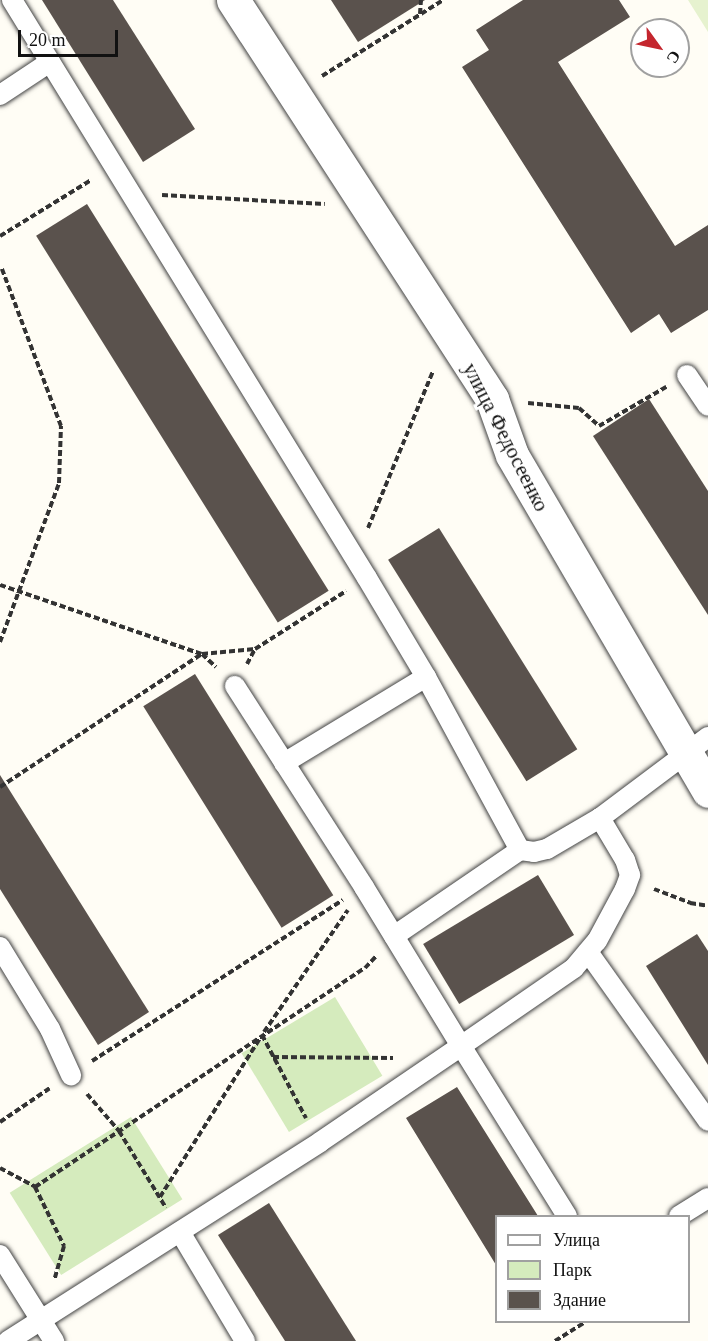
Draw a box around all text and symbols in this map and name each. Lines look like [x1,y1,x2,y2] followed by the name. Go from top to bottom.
[21,18,122,56] scale bar
[630,18,690,78] north arrow
[29,30,66,50] text: 20 m
[664,48,684,66] text: С
[458,358,554,516] street label: улица Федосеенко
[495,1215,690,1323] legend
[553,1230,600,1250] text: Улица
[553,1260,592,1280] text: Парк
[553,1290,606,1310] text: Здание

